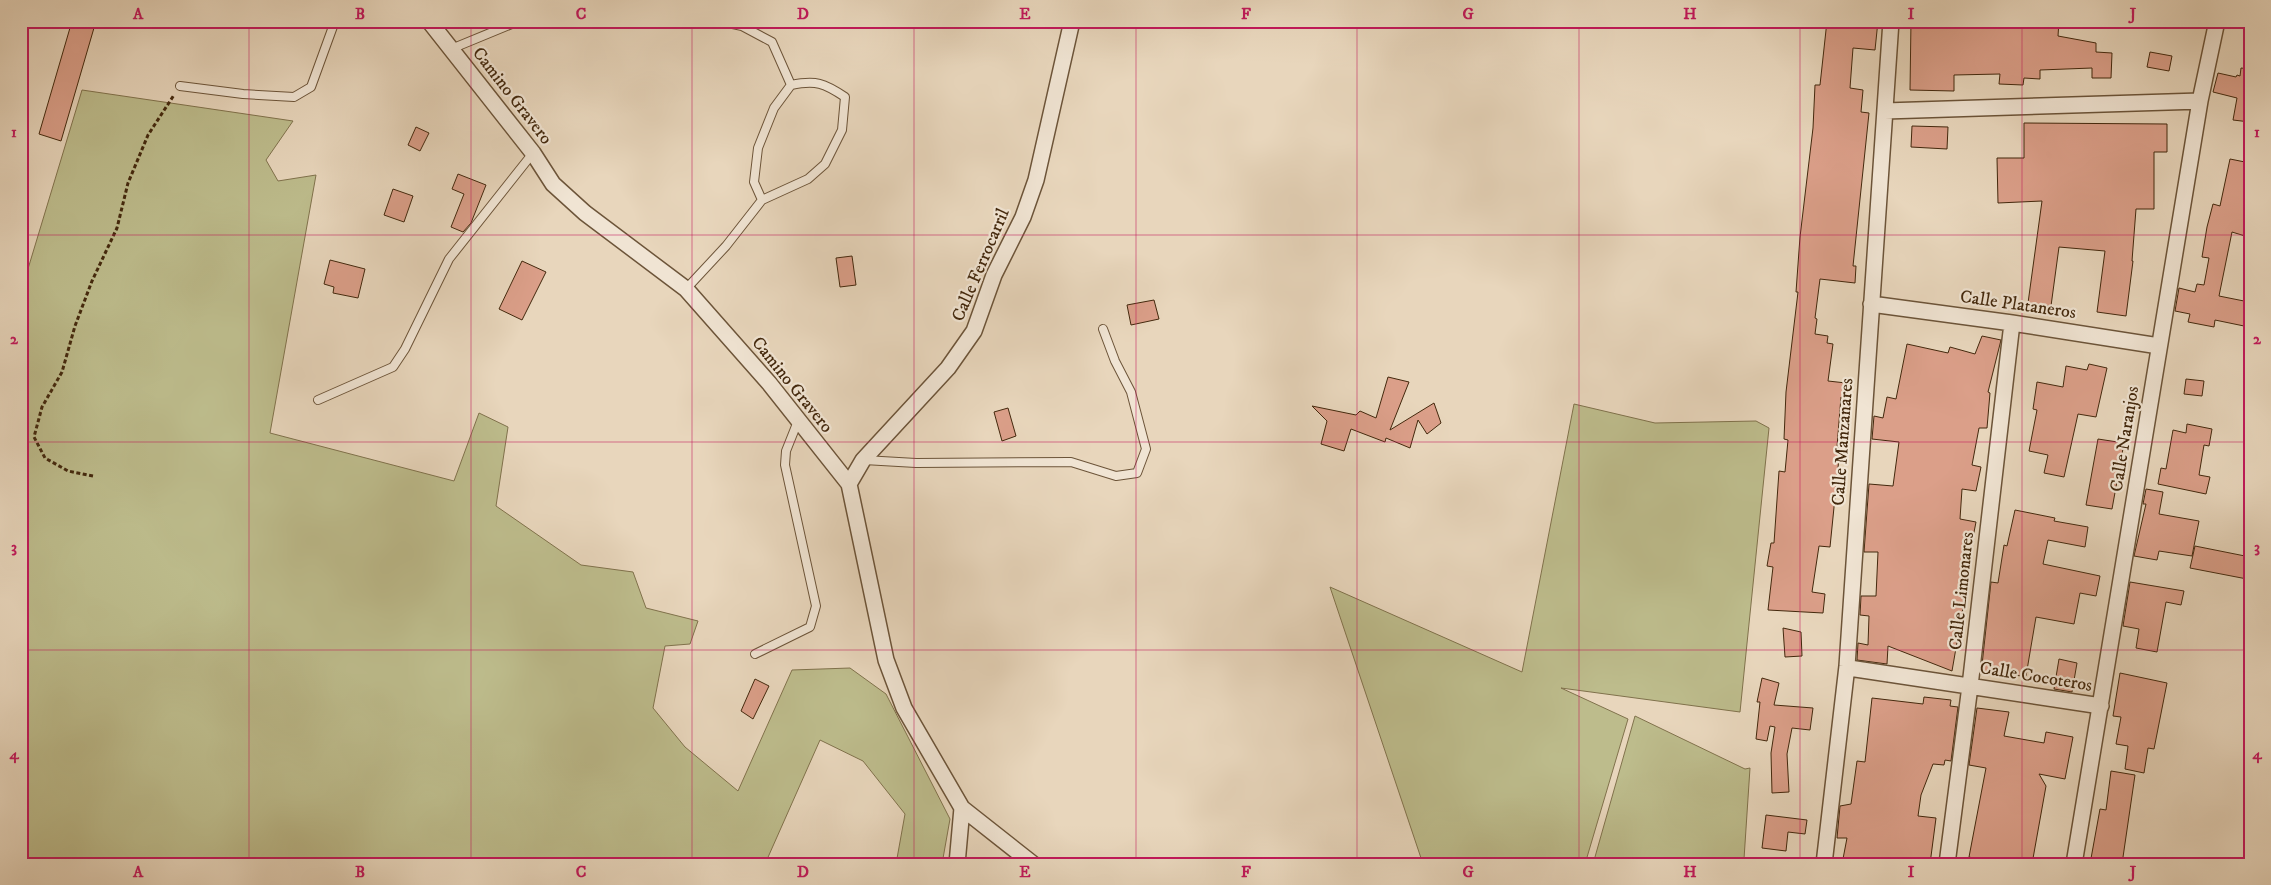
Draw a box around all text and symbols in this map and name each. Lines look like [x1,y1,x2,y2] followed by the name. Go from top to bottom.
[132,4,144,24] text: A
[355,4,365,24] text: B
[576,4,586,24] text: C
[797,4,809,24] text: D
[1019,4,1031,24] text: E
[1241,4,1251,24] text: F
[1462,4,1474,24] text: G
[1683,4,1697,24] text: H
[1908,4,1915,24] text: I
[2128,4,2137,24] text: J
[467,43,557,149] street label: Camino Gravero
[11,122,17,142] text: 1
[2254,122,2260,142] text: 1
[947,205,1015,325] street label: Calle Ferrocarril
[1959,286,2077,324] street label: Calle Plataneros
[10,329,19,349] text: 2
[2253,329,2262,349] text: 2
[747,332,838,438] street label: Camino Gravero
[1828,377,1858,507] street label: Calle Manzanares
[2106,385,2144,493] street label: Calle Naranjos
[1945,531,1979,651] street label: Calle Limonares
[11,537,17,557] text: 3
[2254,537,2260,557] text: 3
[1978,657,2094,697] street label: Calle Cocoteros
[8,744,19,764] text: 4
[2251,744,2262,764] text: 4
[132,862,144,882] text: A
[355,862,365,882] text: B
[576,862,586,882] text: C
[797,862,809,882] text: D
[1019,862,1031,882] text: E
[1241,862,1251,882] text: F
[1462,862,1474,882] text: G
[1683,862,1697,882] text: H
[1908,862,1915,882] text: I
[2128,862,2137,882] text: J

